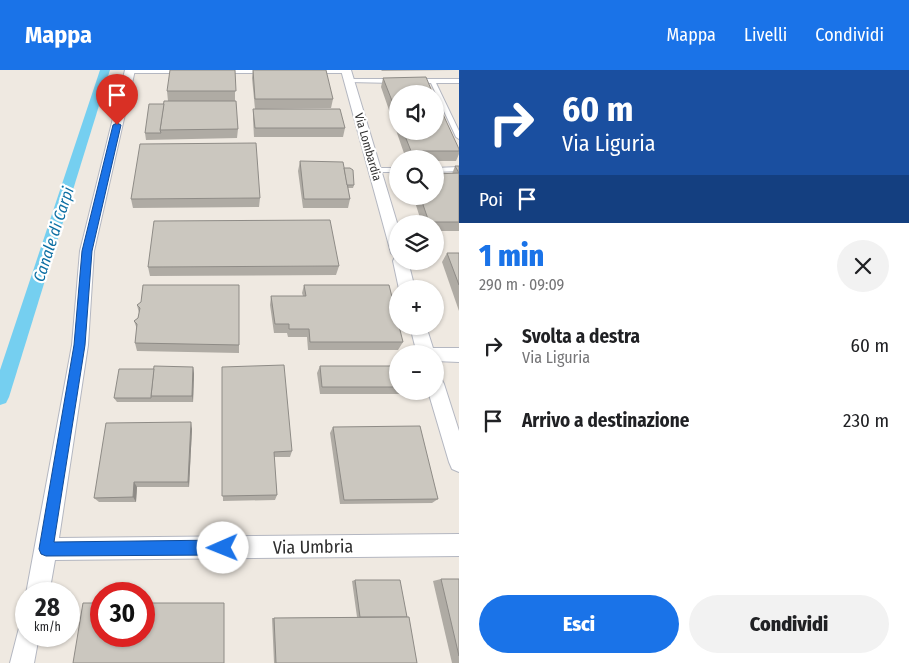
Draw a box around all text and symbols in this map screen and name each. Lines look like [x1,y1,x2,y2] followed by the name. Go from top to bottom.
[25,21,92,49] text: Mappa
[667,24,716,46] text: Mappa
[744,24,787,46] text: Livelli
[815,24,884,46] text: Condividi
[96,74,138,125] pin
[103,81,131,109] icon: arrive
[389,85,444,400] map controls
[389,85,444,140] button: sound
[562,88,633,130] text: 60 m
[479,90,544,155] icon: right
[352,112,384,183] street label: Via Lombardia
[562,130,656,157] text: Via Liguria
[389,150,444,205] button: search
[29,184,78,284] water label: Canale di Carpi
[513,185,541,213] icon: arrive
[479,188,503,211] text: Poi
[389,215,444,270] button: layers
[479,238,544,274] text: 1 min
[837,240,889,292] button: close
[479,275,564,294] text: 290 m · 09:09
[389,280,444,335] button: +
[522,325,640,348] text: Svolta a destra
[479,332,507,360] icon: right
[851,334,889,357] text: 60 m
[389,345,444,400] button: −
[522,348,590,367] text: Via Liguria
[479,407,507,435] icon: arrive
[522,409,689,432] text: Arrivo a destinazione
[843,409,889,432] text: 230 m
[196,521,248,573] position arrow
[273,535,354,559] street label: Via Umbria
[90,582,155,647] speed limit sign: 30
[35,593,60,623] text: 28
[479,595,679,653] button: Esci
[689,595,889,653] button: Condividi
[34,620,61,634] text: km/h

